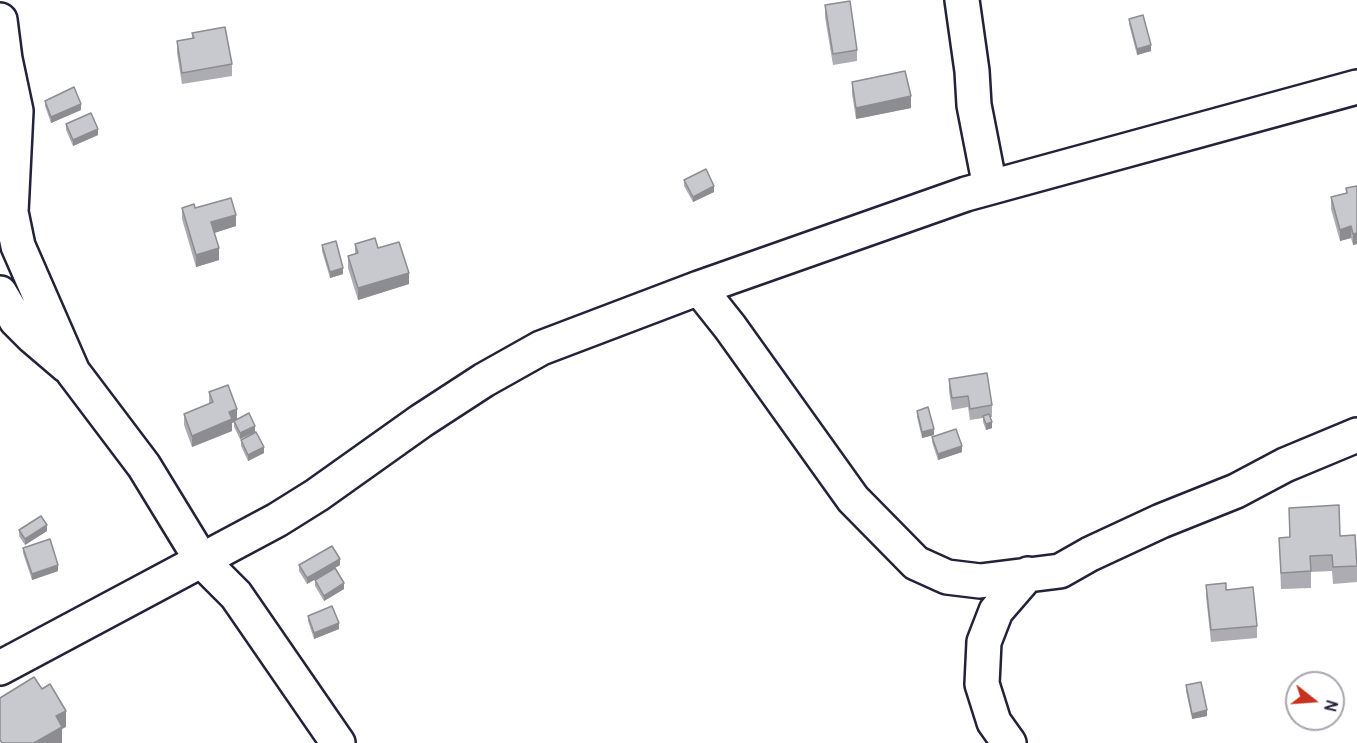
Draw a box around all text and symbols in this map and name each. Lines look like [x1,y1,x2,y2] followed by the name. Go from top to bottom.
[1285,671,1345,731] north arrow
[1319,698,1341,714] text: N

